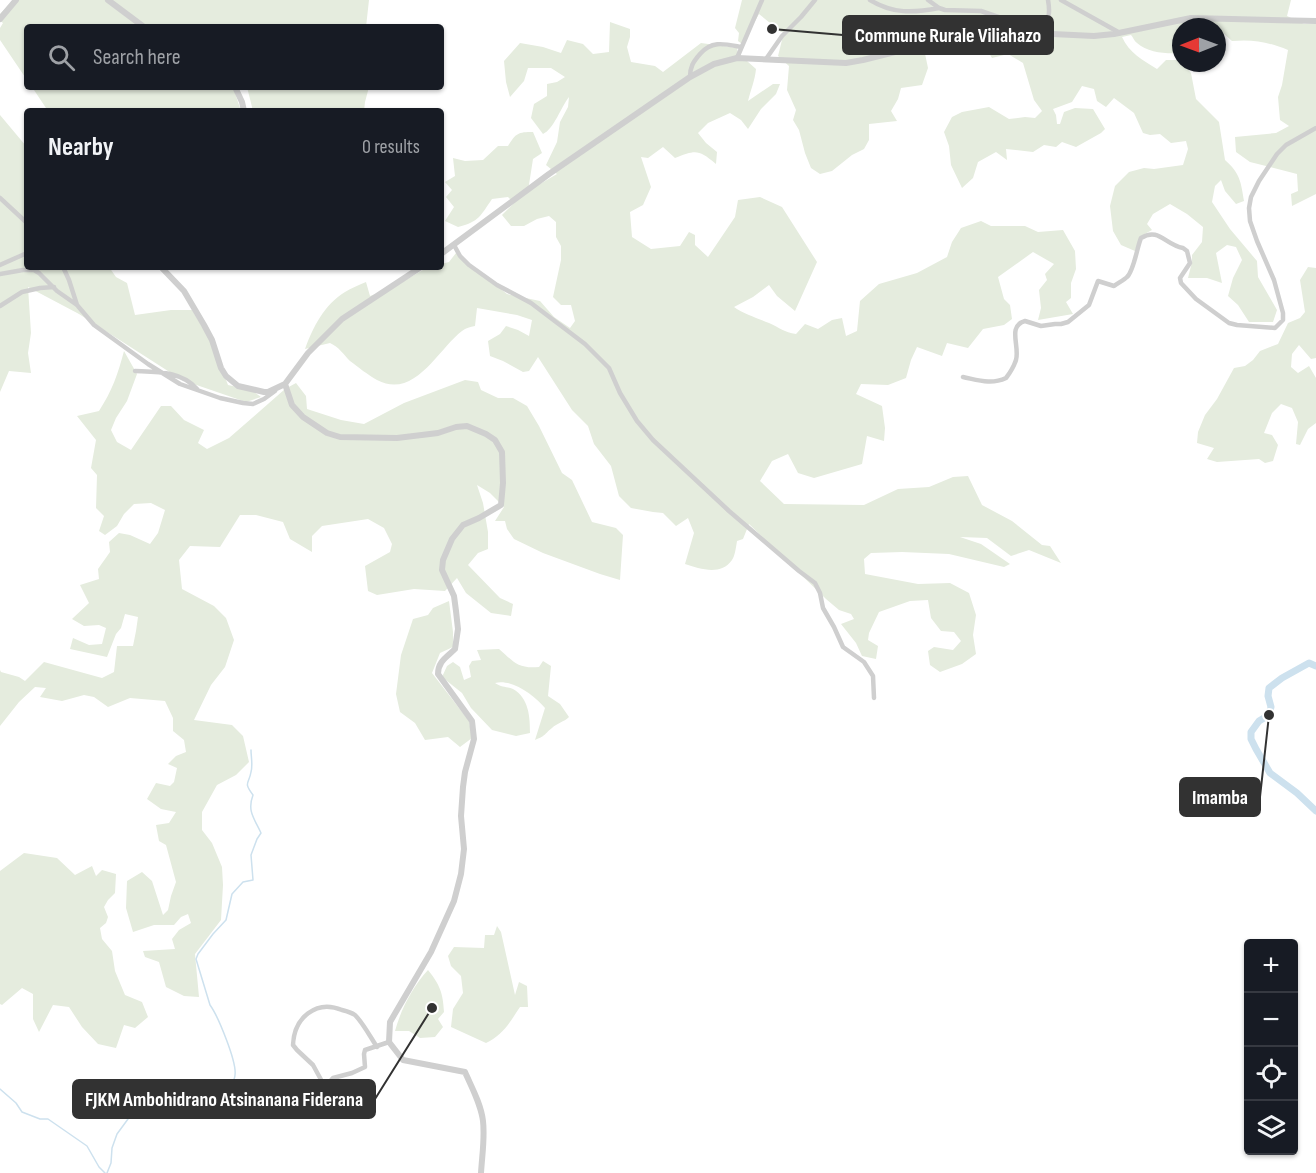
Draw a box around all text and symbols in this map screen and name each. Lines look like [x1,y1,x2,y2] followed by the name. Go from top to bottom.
[843,16,1053,54] callout: Commune Rurale Viliahazo
[1172,18,1226,72] north arrow
[24,24,444,90] search box
[855,24,1041,48] text: Commune Rurale Viliahazo
[45,41,78,74] icon: search
[93,44,180,71] text: Search here
[48,132,114,163] text: Nearby
[362,135,420,159] text: 0 results
[1180,778,1260,816] callout: Imamba
[1192,786,1248,810] text: Imamba
[1244,939,1298,1155] map controls
[1244,939,1298,993] button: +
[1244,993,1298,1047] button: −
[1244,1047,1298,1101] button: locate
[73,1080,375,1118] callout: FJKM Ambohidrano Atsinanana Fiderana
[85,1088,363,1112] text: FJKM Ambohidrano Atsinanana Fiderana
[1244,1101,1298,1155] button: layers

